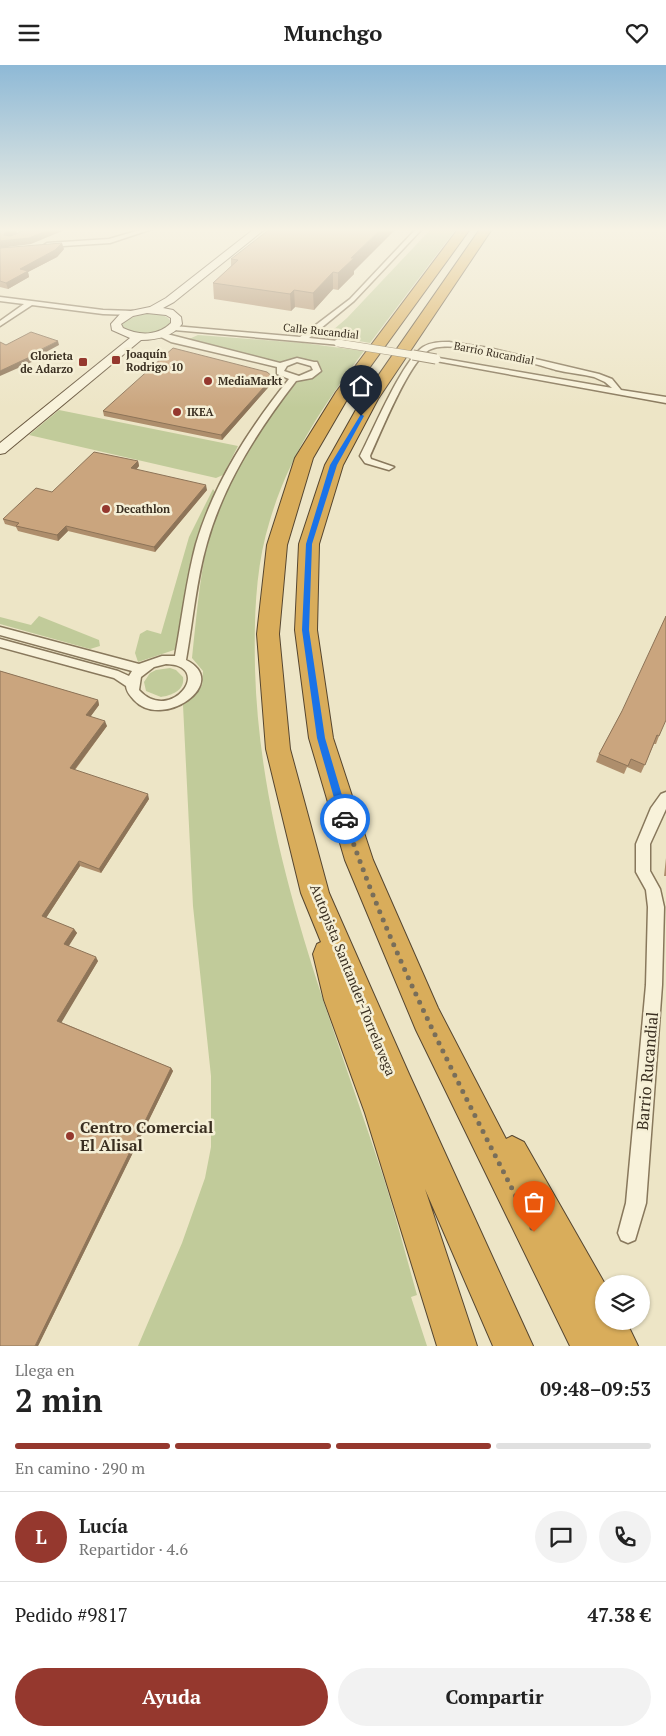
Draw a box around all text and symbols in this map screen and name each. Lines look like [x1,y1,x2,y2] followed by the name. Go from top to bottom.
[284,18,382,47] text: Munchgo
[15,19,43,47] icon: menu
[623,19,651,47] icon: heart
[282,320,360,342] street label: Calle Rucandial
[453,338,535,368] street label: Barrio Rucandial
[126,347,183,374] place label: Joaquín Rodrigo 10
[20,349,73,376] place label: Glorieta de Adarzo
[110,354,122,366] marker: Joaquín Rodrigo 10
[77,356,89,368] marker: Glorieta de Adarzo
[340,365,382,416] pin
[347,372,375,400] icon: home
[218,374,283,388] place label: MediaMarkt
[202,375,214,387] marker: MediaMarkt
[187,405,215,419] place label: IKEA
[171,406,183,418] marker: IKEA
[116,502,170,516] place label: Decathlon
[100,503,112,515] marker: Decathlon
[320,794,370,844] courier
[331,805,359,833] icon: car
[306,881,401,1079] street label: Autopista Santander-Torrelavega
[631,1011,663,1131] street label: Barrio Rucandial
[80,1116,213,1156] place label: Centro Comercial El Alisal
[64,1130,76,1142] marker: Centro Comercial El Alisal
[513,1181,555,1232] pin
[520,1188,548,1216] icon: bag
[595,1275,650,1330] map controls
[595,1275,650,1330] button: layers
[15,1359,75,1381] text: Llega en
[540,1376,651,1401] text: 09:48–09:53
[15,1379,103,1421] text: 2 min
[15,1457,145,1479] text: En camino · 290 m
[535,1511,587,1563] button: chat
[599,1511,651,1563] button: phone
[79,1513,128,1538] text: Lucía
[35,1524,47,1549] text: L
[79,1538,188,1560] text: Repartidor · 4.6
[15,1602,128,1627] text: Pedido #9817
[588,1602,651,1627] text: 47.38 €
[15,1668,328,1726] button: Ayuda
[338,1668,651,1726] button: Compartir

